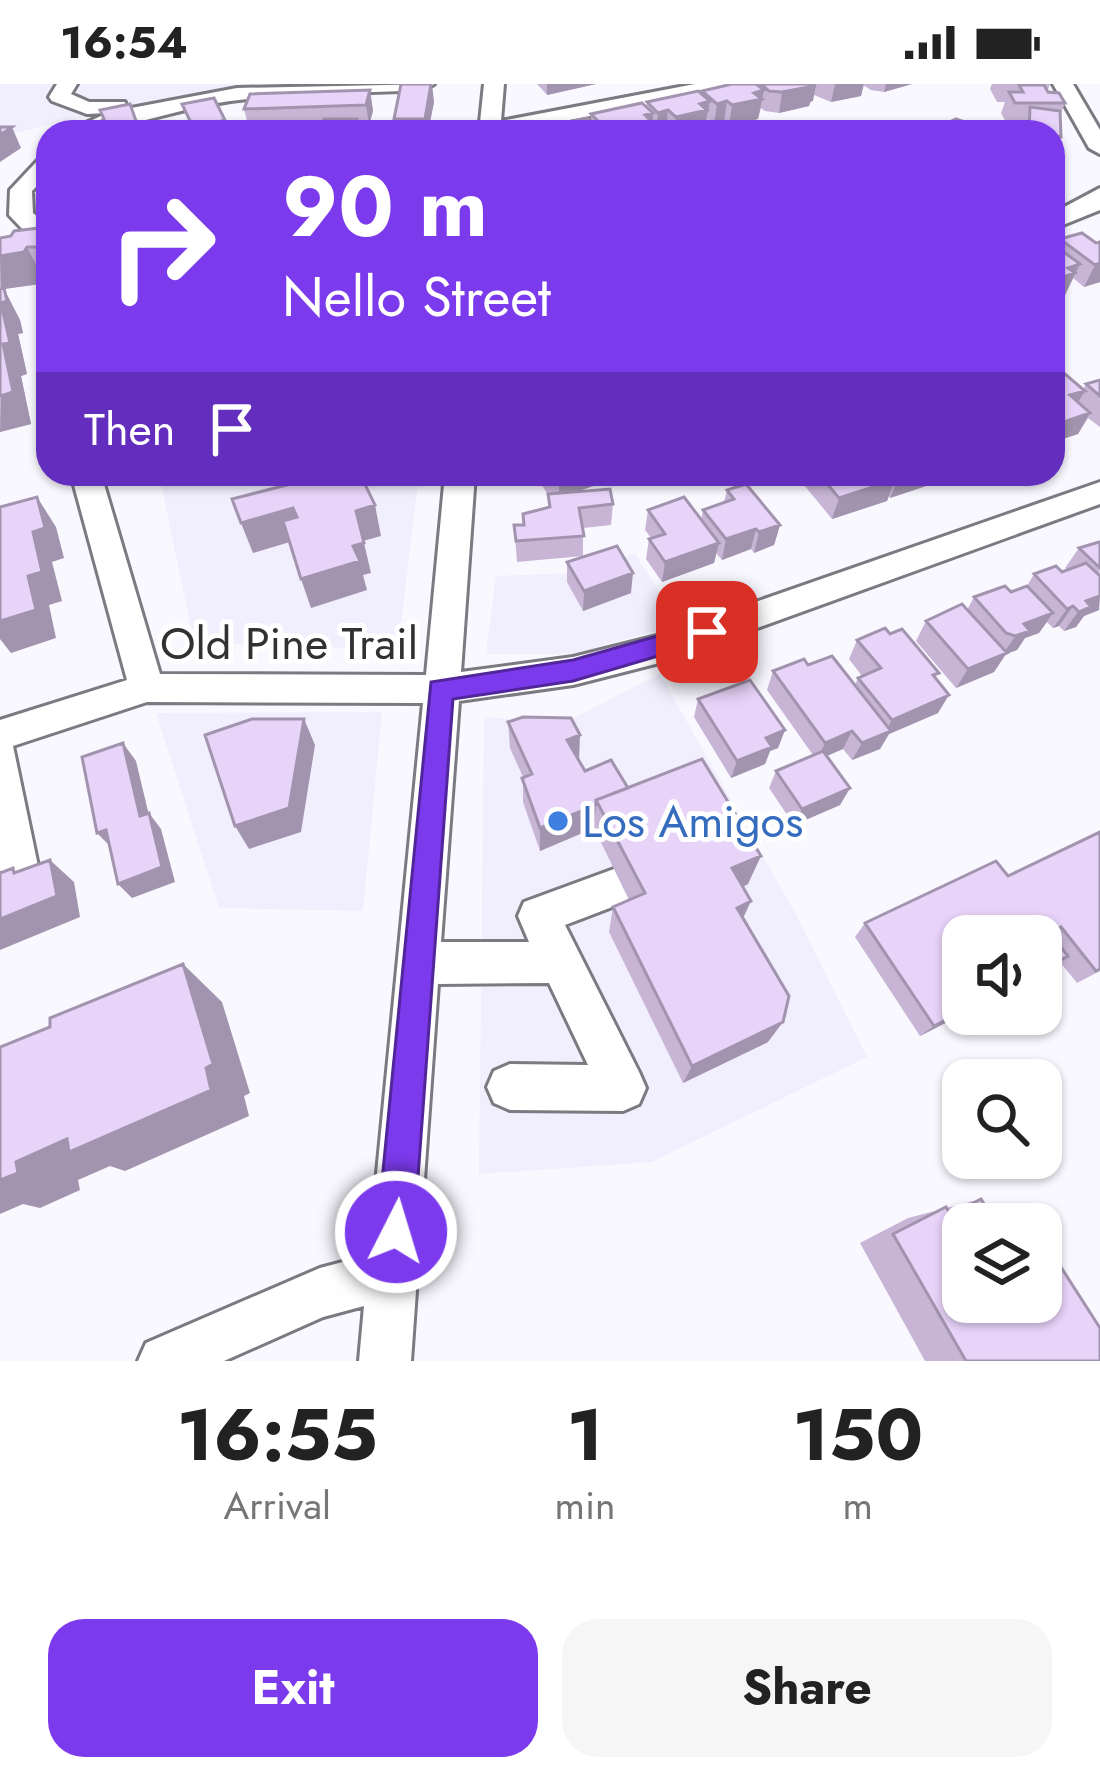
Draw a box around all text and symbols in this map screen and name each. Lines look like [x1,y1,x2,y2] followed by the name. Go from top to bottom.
[60,10,188,75] text: 16:54
[282,146,488,268] text: 90 m
[84,168,240,324] icon: right
[282,258,551,336] text: Nello Street
[199,396,265,462] icon: arrive
[84,397,175,462] text: Then
[656,581,758,683] pin
[674,599,740,665] icon: arrive
[160,611,418,676] street label: Old Pine Trail
[582,789,803,854] place label: Los Amigos
[545,808,571,834] marker: Los Amigos
[942,915,1062,1323] map controls
[942,915,1062,1035] button: sound
[942,1059,1062,1179] button: search
[333,1169,459,1295] position arrow
[942,1203,1062,1323] button: layers
[177,1383,378,1487] text: 16:55
[567,1383,603,1487] text: 1
[792,1383,923,1487] text: 150
[223,1477,331,1534] text: Arrival
[555,1477,616,1534] text: min
[843,1477,873,1534] text: m
[48,1619,538,1757] button: Exit
[562,1619,1052,1757] button: Share

